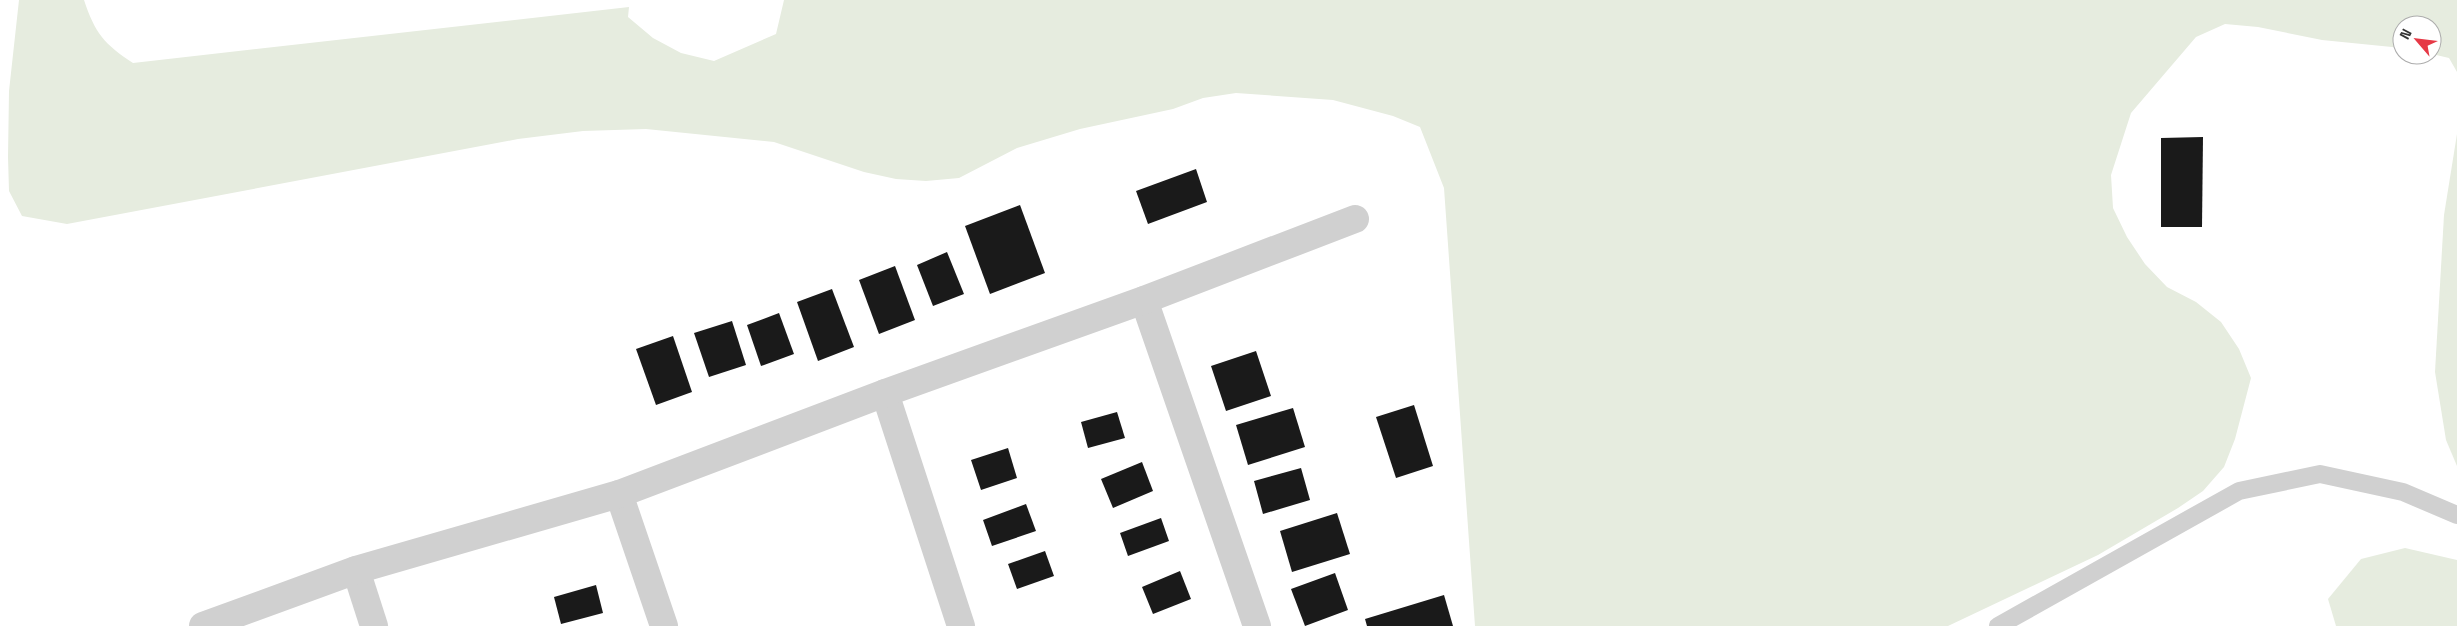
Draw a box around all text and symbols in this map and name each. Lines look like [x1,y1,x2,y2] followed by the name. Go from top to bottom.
[2392,15,2442,65] north arrow
[2395,26,2416,42] text: N

